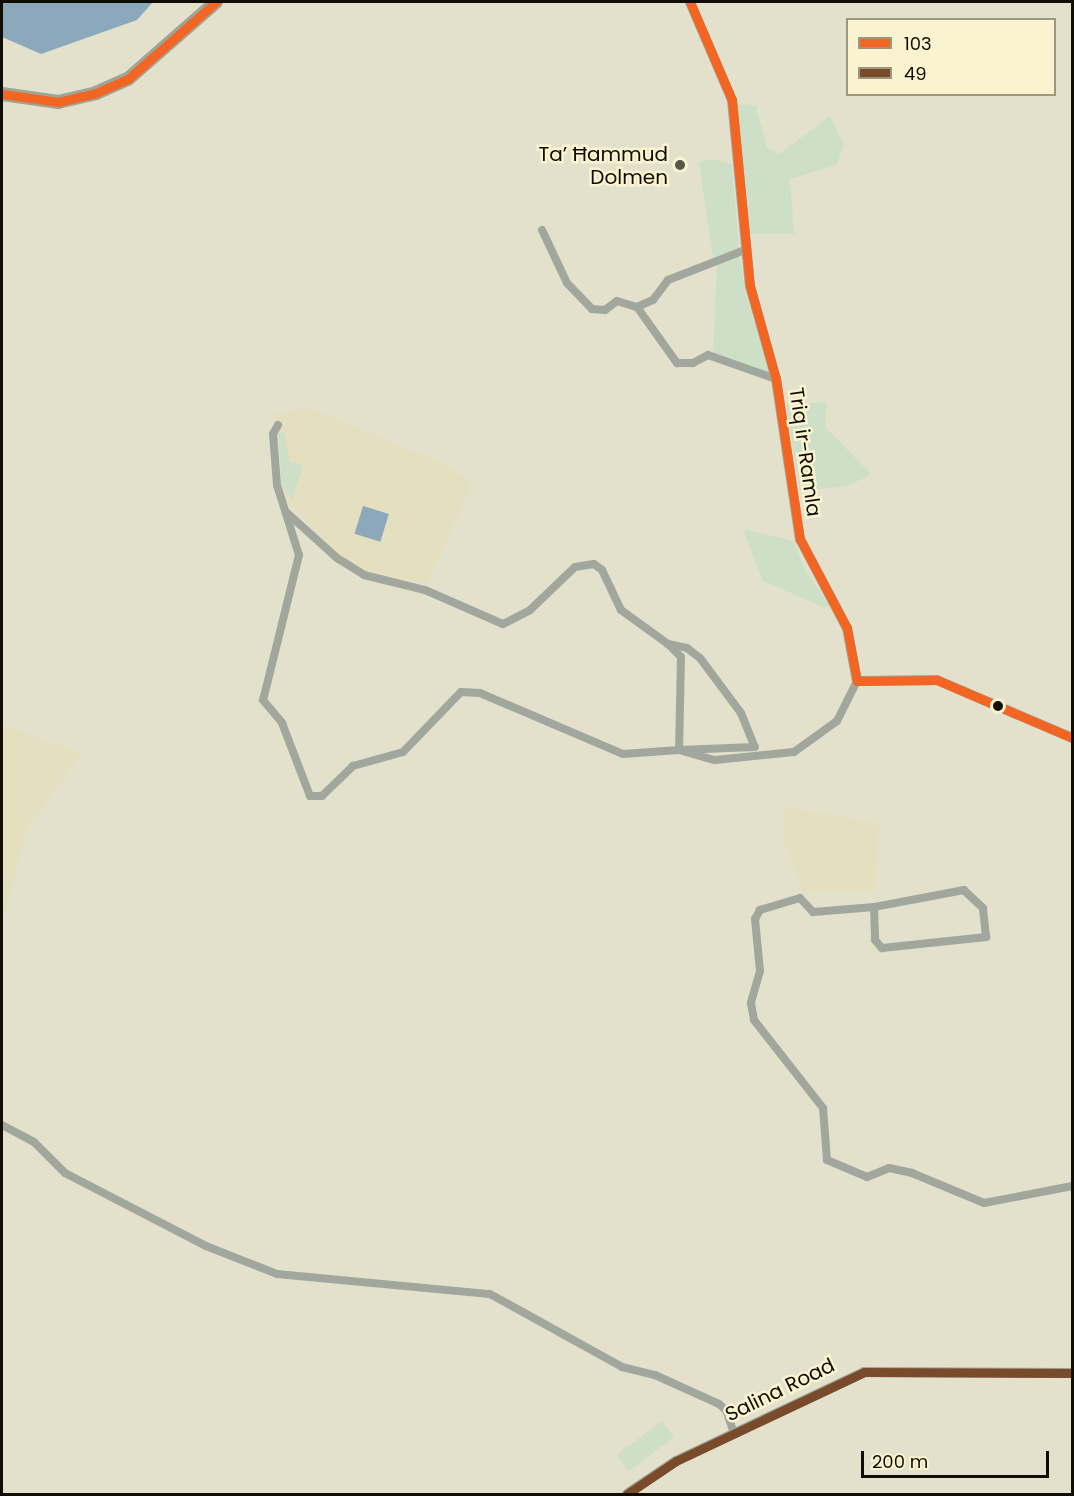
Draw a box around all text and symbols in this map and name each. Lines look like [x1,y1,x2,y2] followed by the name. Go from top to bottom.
[846,18,1056,96] legend
[904,31,932,56] text: 103
[904,61,927,86] text: 49
[538,142,668,189] place label: Ta’ Ħammud Dolmen
[673,158,687,172] marker: Ta’ Ħammud Dolmen
[784,386,826,518] street label: Triq ir-Ramla
[992,700,1004,712] unlabelled marker
[721,1353,839,1427] street label: Salina Road
[864,1439,1052,1477] scale bar
[872,1449,928,1474] text: 200 m

